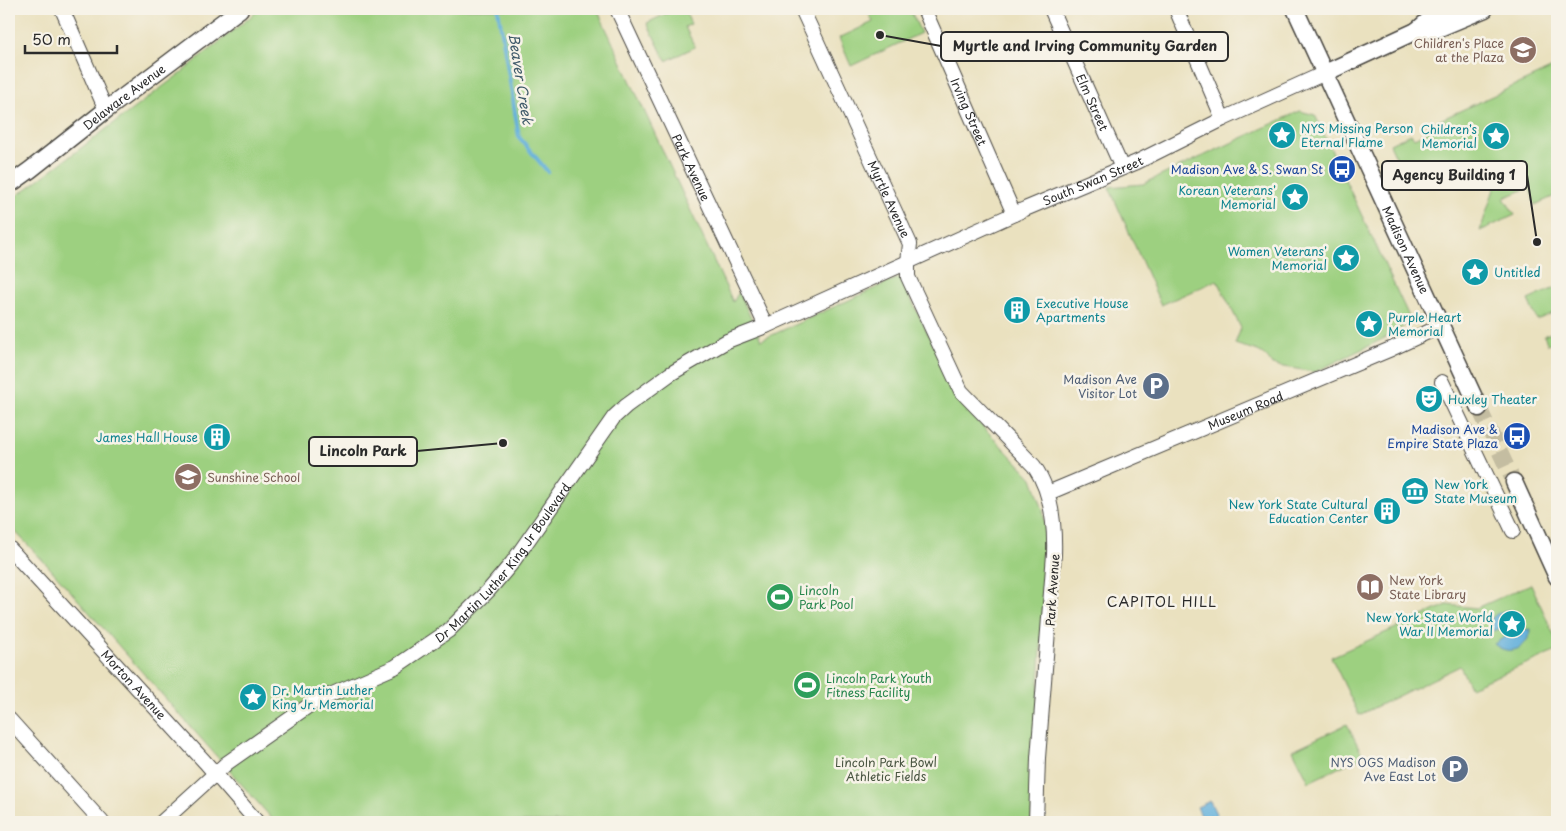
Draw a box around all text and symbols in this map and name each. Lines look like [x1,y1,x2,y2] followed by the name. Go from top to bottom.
[25,22,118,54] scale bar
[32,27,71,50] text: 50 m
[503,32,539,127] water label: Beaver Creek
[941,32,1228,61] callout: Myrtle and Irving Community Garden
[1414,34,1504,66] place label: Children's Place at the Plaza
[953,35,1217,56] text: Myrtle and Irving Community Garden
[1508,35,1538,65] school or university icon: Children's Place at the Plaza
[79,59,169,134] street label: Delaware Avenue
[1072,71,1113,134] street label: Elm Street
[946,75,992,148] street label: Irving Street
[1301,119,1413,151] place label: NYS Missing Person Eternal Flame
[1267,120,1297,150] place icon: NYS Missing Person Eternal Flame
[1421,120,1478,152] place label: Children's Memorial
[1481,121,1511,151] place icon: Children's Memorial
[668,131,715,204] street label: Park Avenue
[1040,151,1146,210] street label: South Swan Street
[1327,154,1357,184] bus stop icon: Madison Ave & S. Swan St
[864,157,915,241] street label: Myrtle Avenue
[1171,160,1323,178] place label: Madison Ave & S. Swan St
[1382,161,1527,190] callout: Agency Building 1
[1393,164,1516,185] text: Agency Building 1
[1178,181,1276,213] place label: Korean Veterans' Memorial
[1280,182,1310,212] place icon: Korean Veterans' Memorial
[1378,203,1434,297] street label: Madison Avenue
[1228,242,1327,274] place label: Women Veterans' Memorial
[1331,243,1361,273] place icon: Women Veterans' Memorial
[1460,257,1490,287] place icon: Untitled
[1494,263,1541,281] place label: Untitled
[1036,294,1129,326] place label: Executive House Apartments
[1002,295,1032,325] building icon: Executive House Apartments
[1388,308,1461,340] place label: Purple Heart Memorial
[1354,309,1384,339] place icon: Purple Heart Memorial
[1063,370,1137,402] place label: Madison Ave Visitor Lot
[1141,371,1171,401] parking icon: Madison Ave Visitor Lot
[1414,384,1444,414] theatre icon: Huxley Theater
[1205,386,1286,434] street label: Museum Road
[1448,390,1537,408] place label: Huxley Theater
[1387,420,1498,452] place label: Madison Ave & Empire State Plaza
[1502,421,1532,451] bus stop icon: Madison Ave & Empire State Plaza
[202,422,232,452] building icon: James Hall House
[96,428,198,446] place label: James Hall House
[309,437,417,466] callout: Lincoln Park
[319,440,407,461] text: Lincoln Park
[173,462,203,492] school or university icon: Sunshine School
[207,468,300,486] place label: Sunshine School
[1434,475,1517,507] place label: New York State Museum
[1400,476,1430,506] museum icon: New York State Museum
[431,479,575,646] street label: Dr Martin Luther King Jr Boulevard
[1228,495,1368,527] place label: New York State Cultural Education Center
[1372,496,1402,526] building icon: New York State Cultural Education Center
[1040,553,1064,627] street label: Park Avenue
[1389,571,1466,603] place label: New York State Library
[1355,572,1385,602] library icon: New York State Library
[799,581,854,613] place label: Lincoln Park Pool
[765,582,795,612] sports icon: Lincoln Park Pool
[1107,591,1217,612] district label: CAPITOL HILL
[1366,608,1494,640] place label: New York State World War II Memorial
[1497,609,1527,639] place icon: New York State World War II Memorial
[97,646,171,724] street label: Morton Avenue
[826,669,932,701] place label: Lincoln Park Youth Fitness Facility
[792,670,822,700] sports icon: Lincoln Park Youth Fitness Facility
[272,681,374,713] place label: Dr. Martin Luther King Jr. Memorial
[238,682,268,712] place icon: Dr. Martin Luther King Jr. Memorial
[835,753,937,785] park label: Lincoln Park Bowl Athletic Fields
[1330,753,1436,785] place label: NYS OGS Madison Ave East Lot
[1440,754,1470,784] parking icon: NYS OGS Madison Ave East Lot

